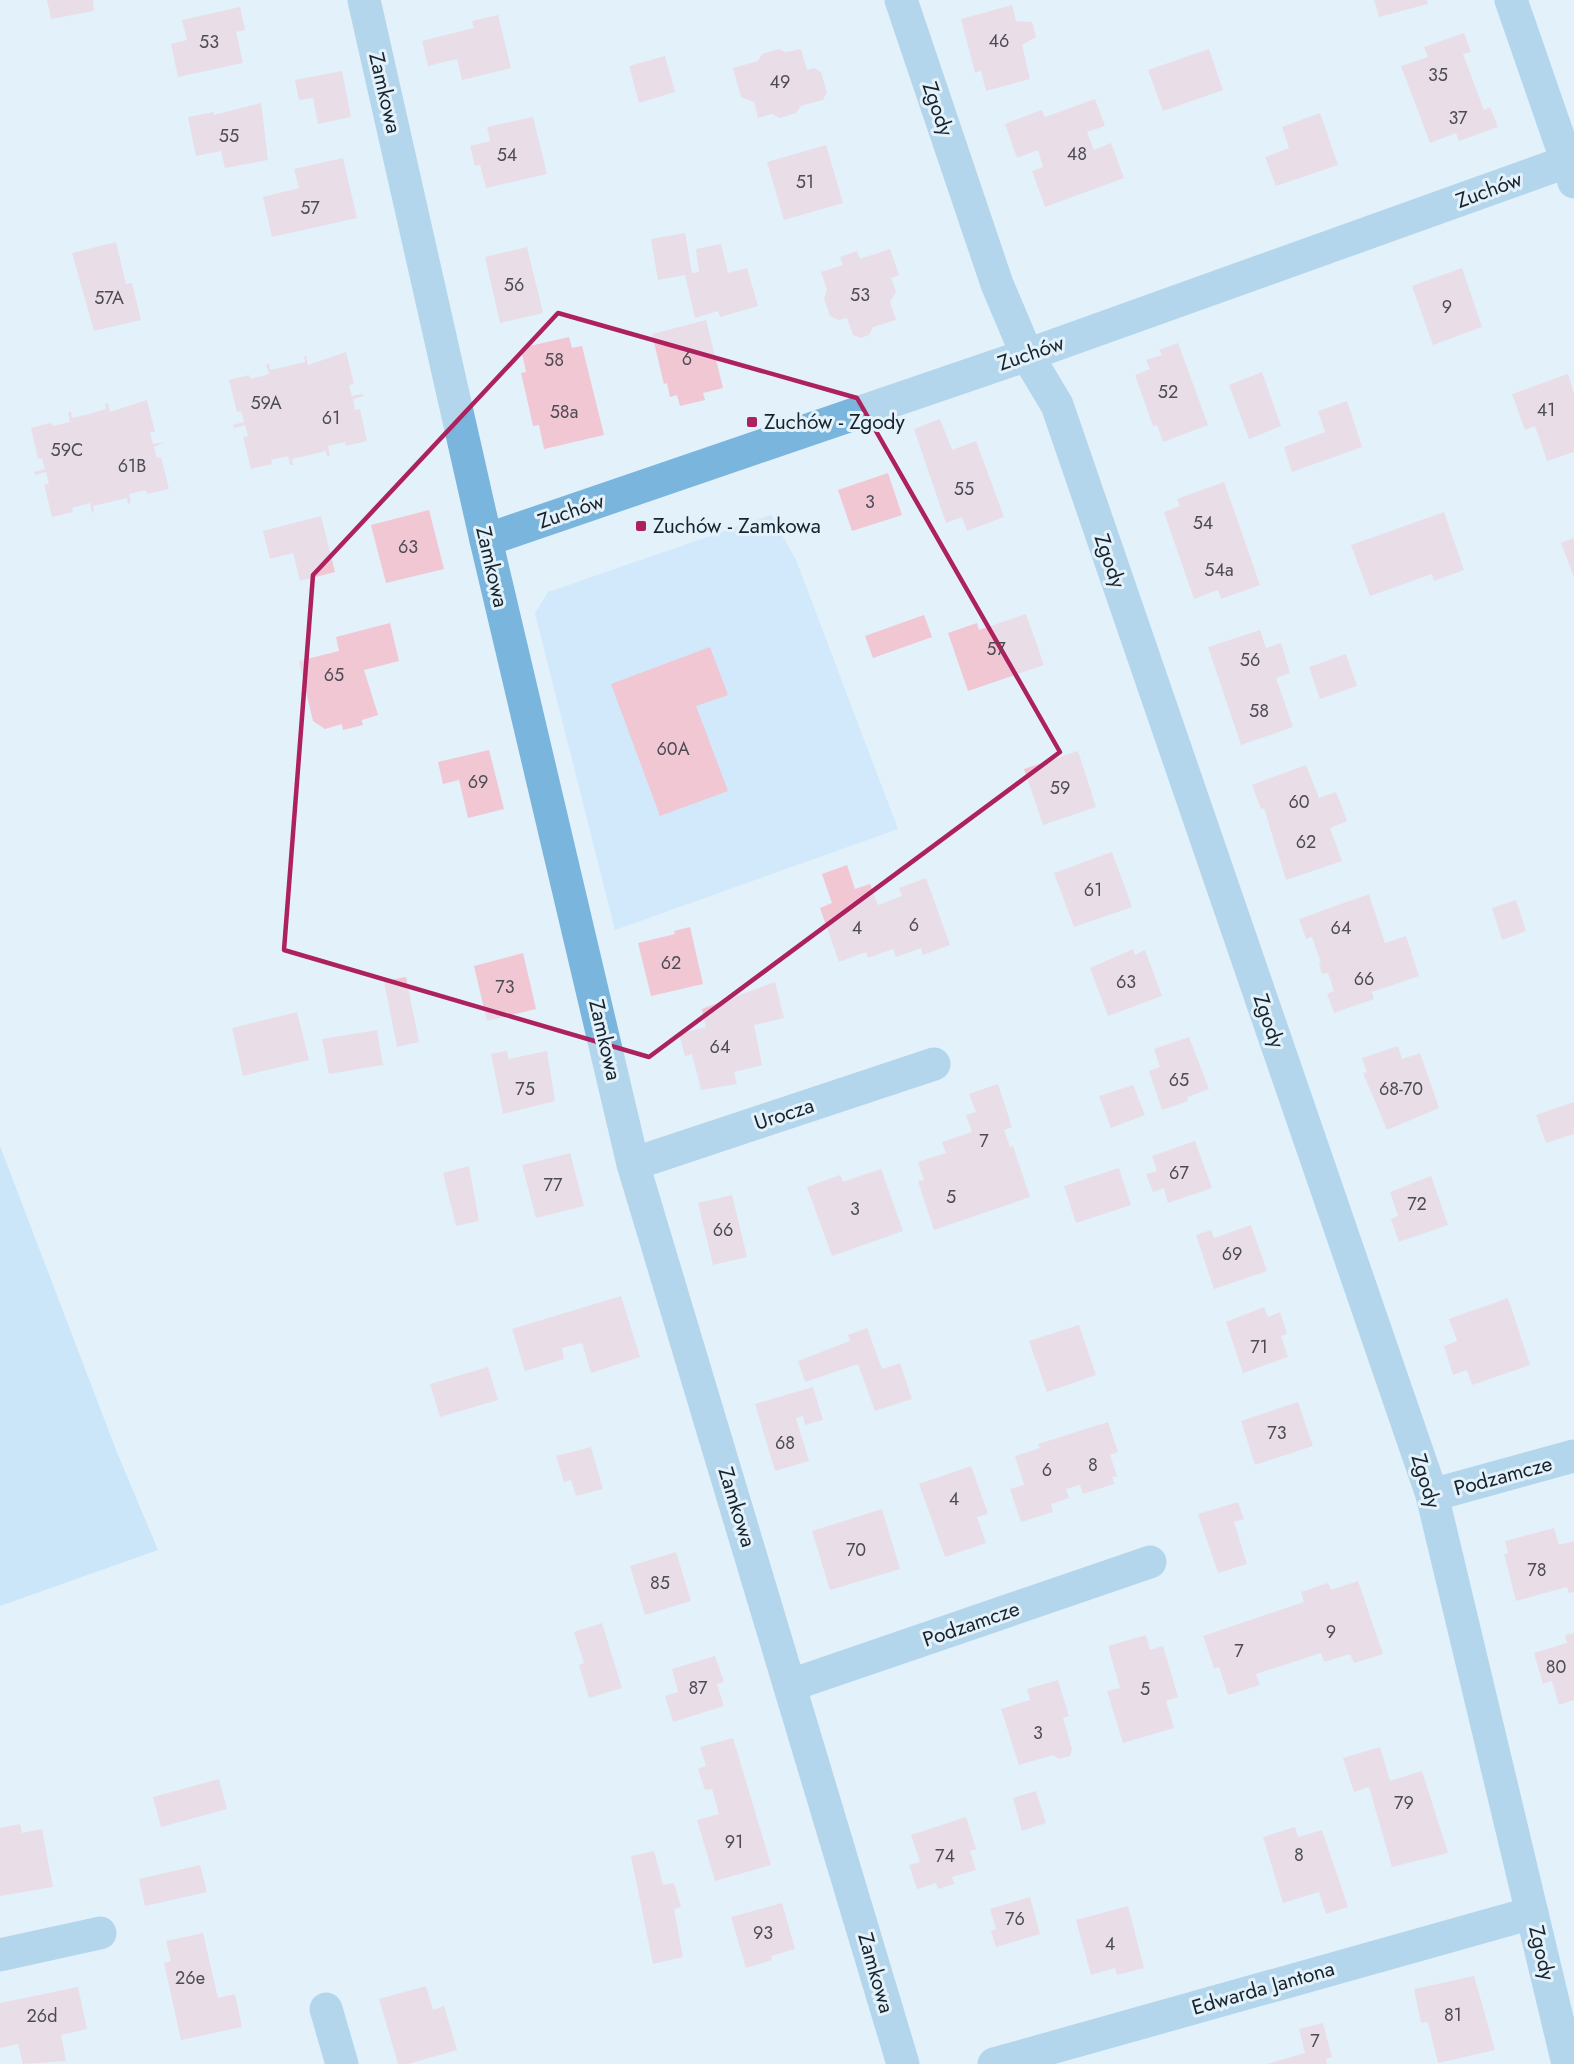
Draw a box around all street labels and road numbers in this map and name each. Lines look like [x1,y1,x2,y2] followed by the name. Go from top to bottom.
[361,49,409,137] street label: Zamkowa
[915,78,961,141] street label: Zgody
[1452,164,1527,216] street label: Zuchów
[994,327,1069,378] street label: Zuchów
[534,485,609,536] street label: Zuchów
[468,523,516,611] street label: Zamkowa
[1087,530,1133,593] street label: Zgody
[1246,990,1292,1053] street label: Zgody
[581,996,629,1084] street label: Zamkowa
[750,1090,818,1138] street label: Urocza
[1451,1448,1556,1504] street label: Podzamcze
[1404,1450,1449,1513] street label: Zgody
[711,1463,763,1551] street label: Zamkowa
[919,1593,1024,1655] street label: Podzamcze
[1521,1923,1563,1984] street label: Zgody
[850,1929,902,2017] street label: Zamkowa
[1188,1953,1338,2023] street label: Edwarda Jantona

